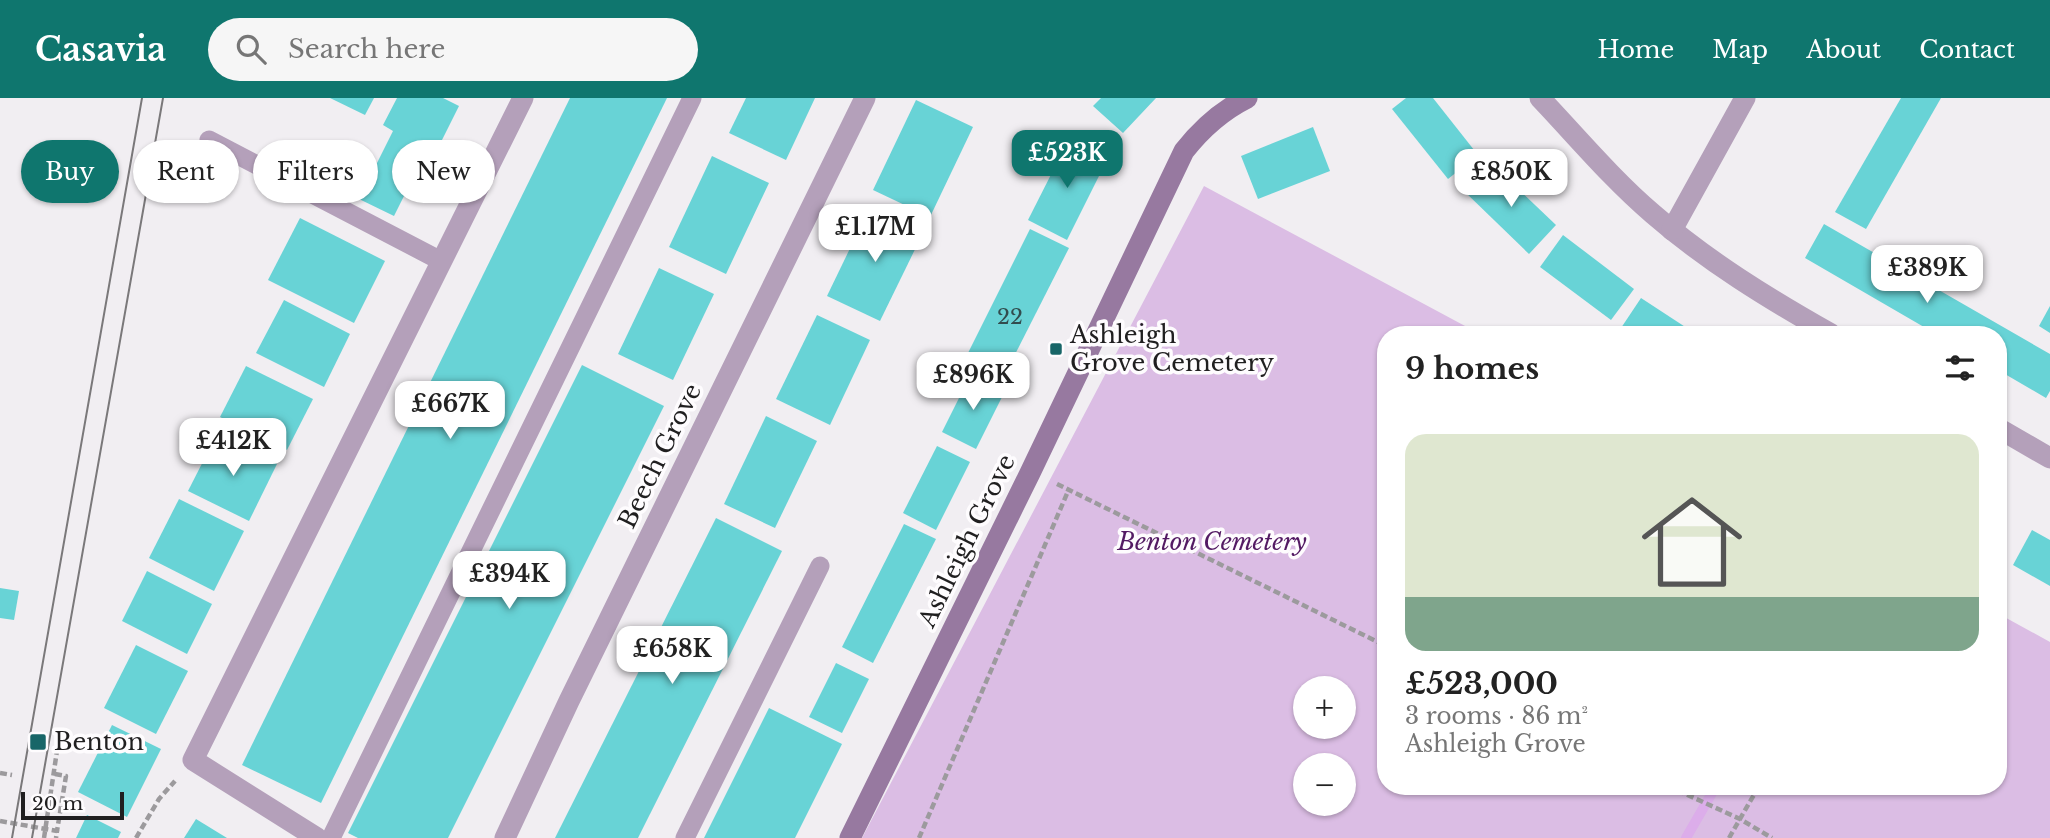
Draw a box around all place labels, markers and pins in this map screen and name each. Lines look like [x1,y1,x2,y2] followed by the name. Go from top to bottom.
[1018,130,1116,190] pin: £523K
[1462,150,1560,209] pin: £850K
[818,204,932,264] pin: £1.17M
[1878,246,1976,305] pin: £389K
[1069,320,1275,377] place label: Ashleigh Grove Cemetery
[1048,341,1064,357] marker: Ashleigh Grove Cemetery
[924,352,1022,412] pin: £896K
[401,382,499,441] pin: £667K
[184,418,282,478] pin: £412K
[460,552,558,611] pin: £394K
[623,626,721,686] pin: £658K
[54,727,144,756] place label: Benton
[28,732,48,752] marker: Benton

